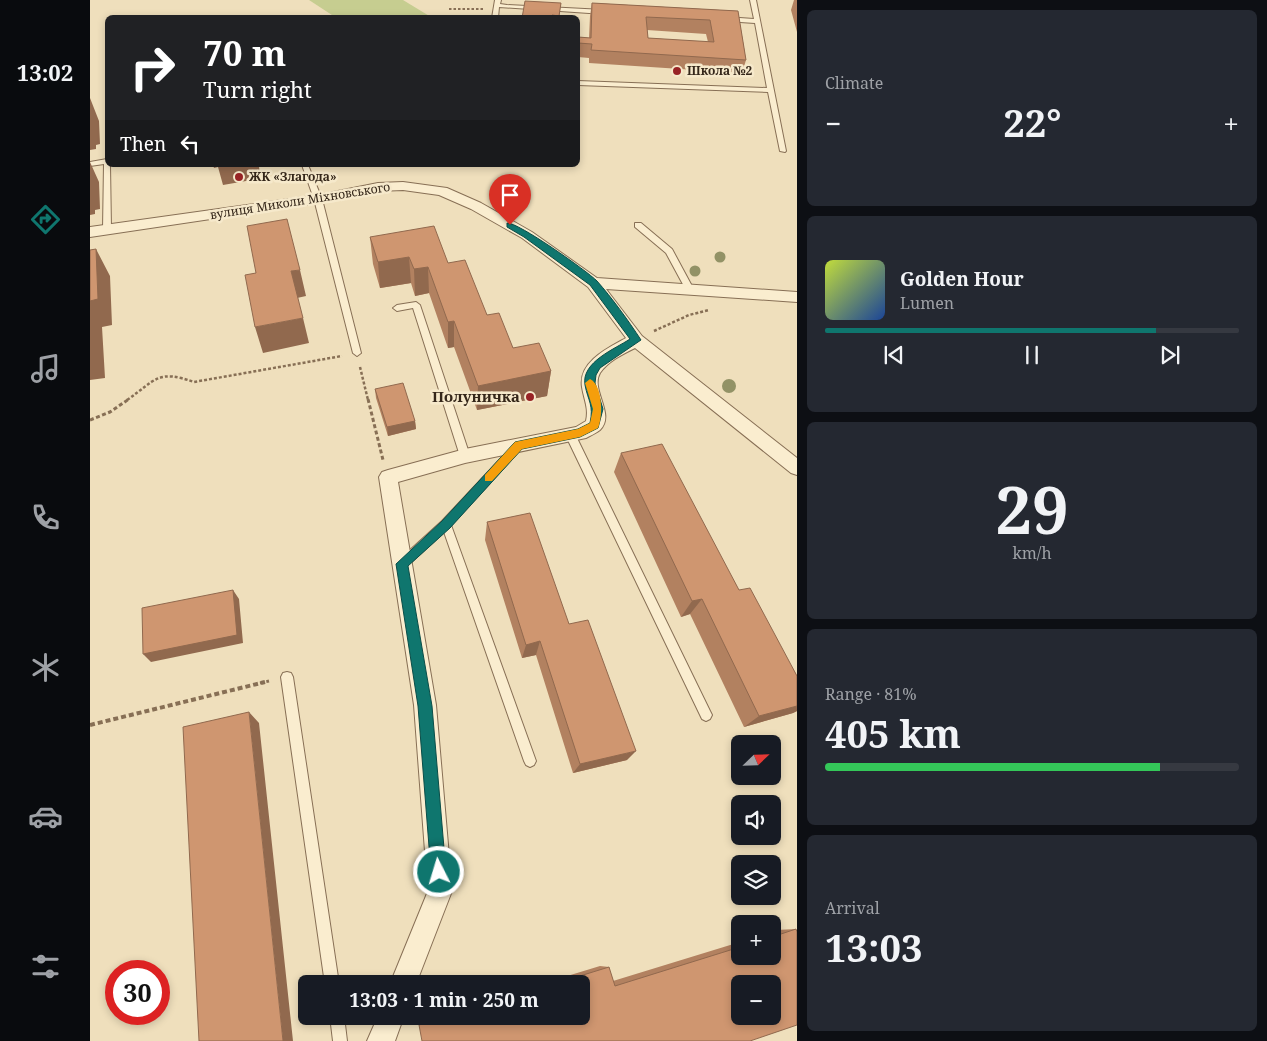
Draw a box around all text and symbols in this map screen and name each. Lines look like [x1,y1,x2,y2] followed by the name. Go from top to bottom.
[203,29,286,76] text: 70 m
[120,35,185,100] icon: right
[17,57,73,87] text: 13:02
[687,62,752,79] place label: Школа №2
[671,65,683,77] marker: Школа №2
[825,72,883,94] text: Climate
[203,74,312,104] text: Turn right
[1003,96,1061,148] text: 22°
[825,104,841,142] text: −
[1223,104,1239,142] text: +
[176,130,204,158] icon: left
[120,131,166,157] text: Then
[249,168,337,185] place label: ЖК «Злагода»
[233,171,245,183] marker: ЖК «Злагода»
[489,174,531,225] pin
[209,178,391,223] street label: вулиця Миколи Міхновського
[496,181,524,209] icon: arrive
[28,202,63,237] icon: directions
[900,266,1024,292] text: Golden Hour
[900,292,954,314] text: Lumen
[880,341,908,369] icon: previous
[1018,341,1046,369] icon: pause
[1156,341,1184,369] icon: next
[28,351,63,386] icon: music
[432,386,520,406] place label: Полуничка
[524,391,536,403] marker: Полуничка
[995,465,1069,553] text: 29
[28,500,63,535] icon: phone
[1012,542,1052,564] text: km/h
[28,650,63,685] icon: climate
[825,683,917,705] text: Range · 81%
[825,707,961,759] text: 405 km
[731,735,781,785] north arrow
[731,735,781,1025] map controls
[731,795,781,845] button: sound
[28,799,63,834] icon: car
[412,845,464,897] position arrow
[731,855,781,905] button: layers
[825,897,880,919] text: Arrival
[731,915,781,965] button: +
[825,921,922,973] text: 13:03
[28,949,63,984] icon: filters
[105,960,170,1025] speed limit sign: 30
[731,975,781,1025] button: −
[349,987,539,1013] text: 13:03 · 1 min · 250 m

